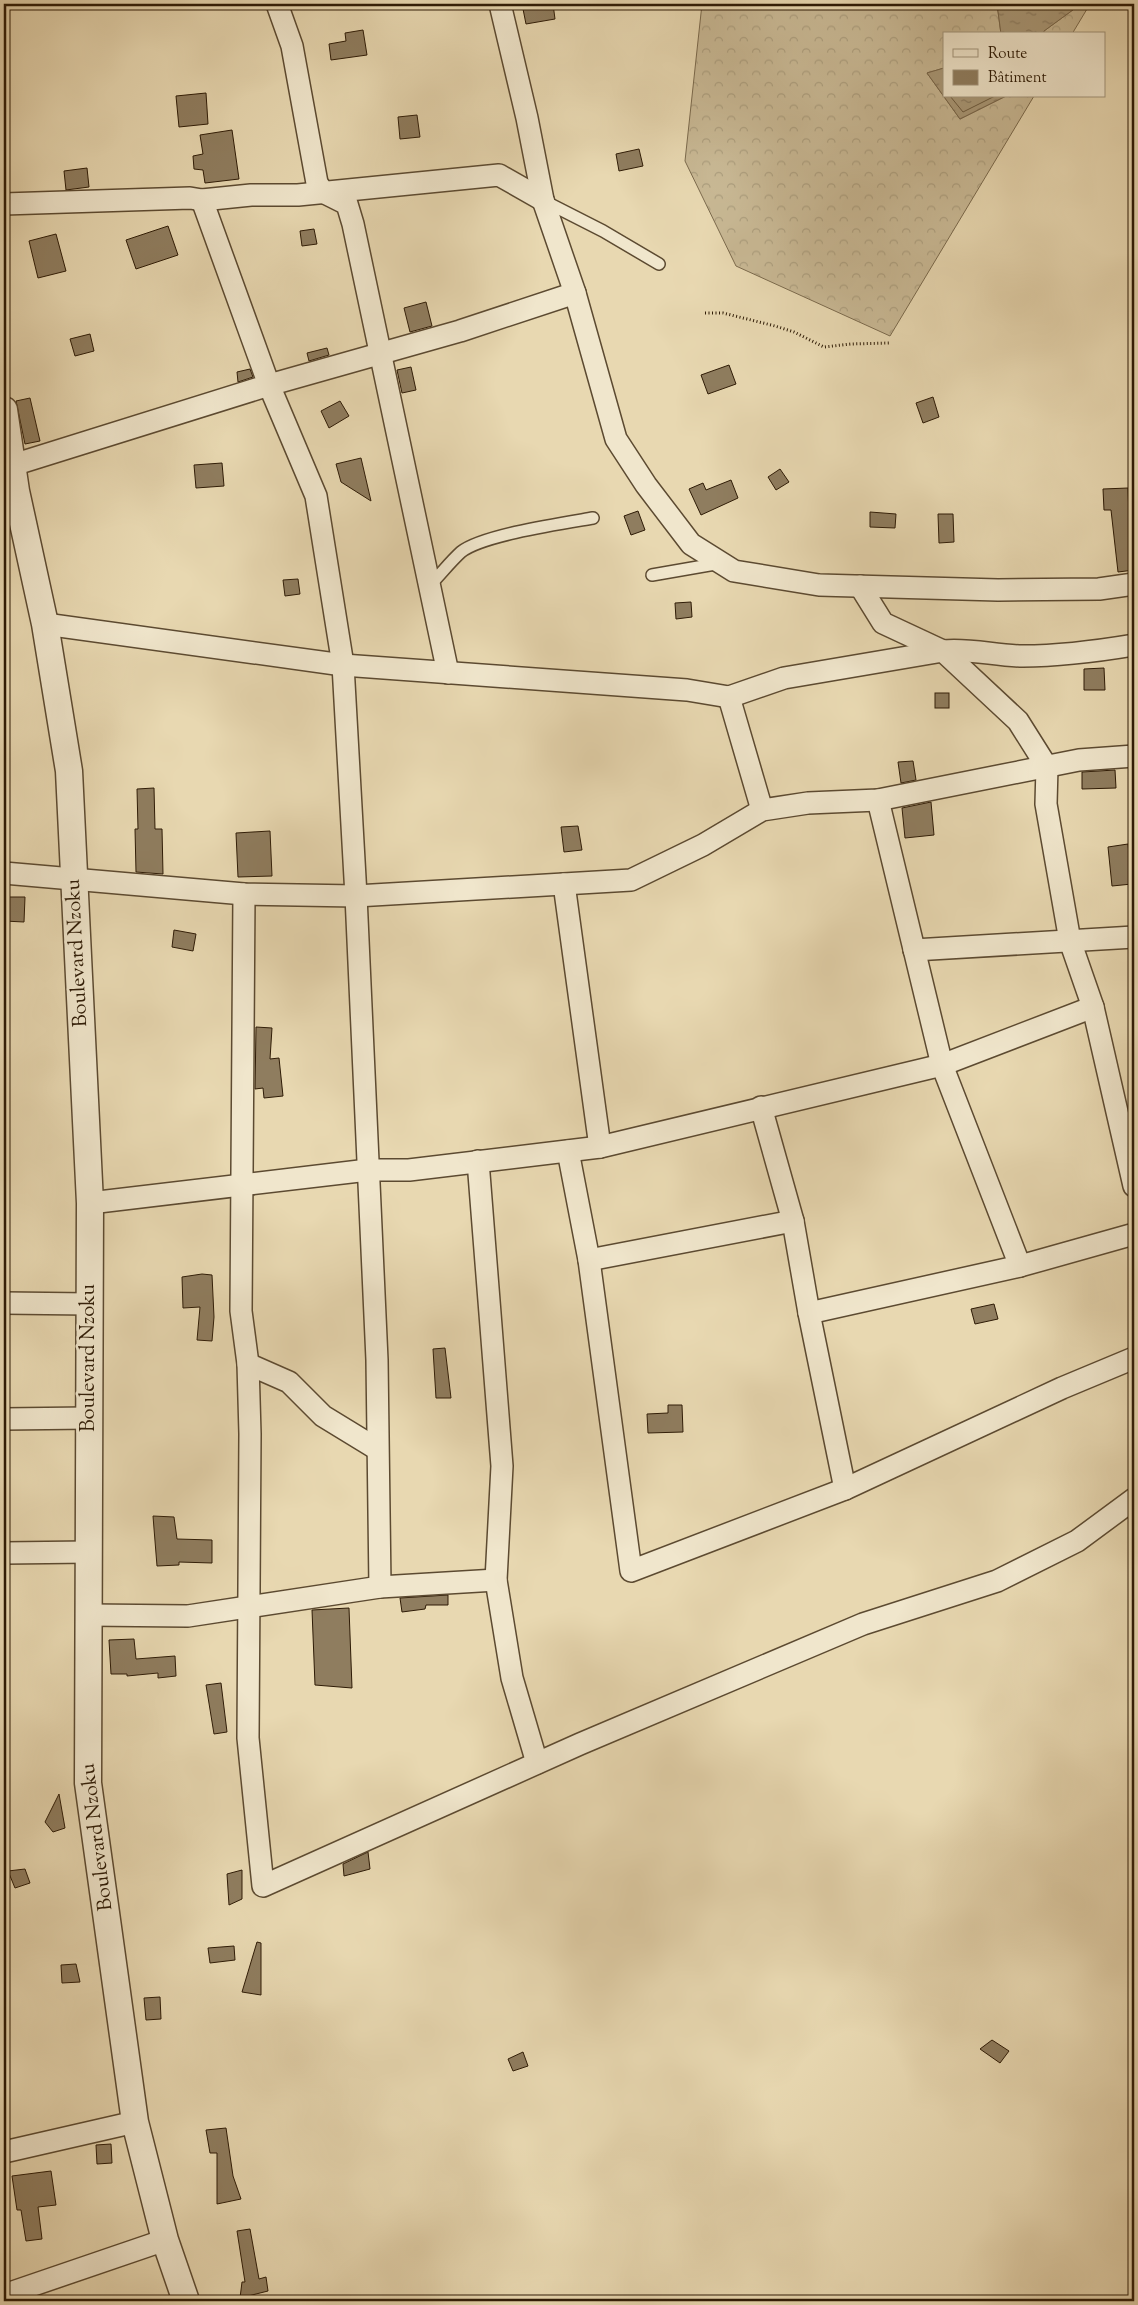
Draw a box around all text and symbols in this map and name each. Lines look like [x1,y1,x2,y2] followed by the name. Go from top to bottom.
[943,32,1106,98] legend
[988,44,1027,65] text: Route
[988,68,1047,89] text: Bâtiment
[60,878,96,1028] street label: Boulevard Nzoku
[75,1283,104,1432] street label: Boulevard Nzoku
[75,1761,121,1912] street label: Boulevard Nzoku

